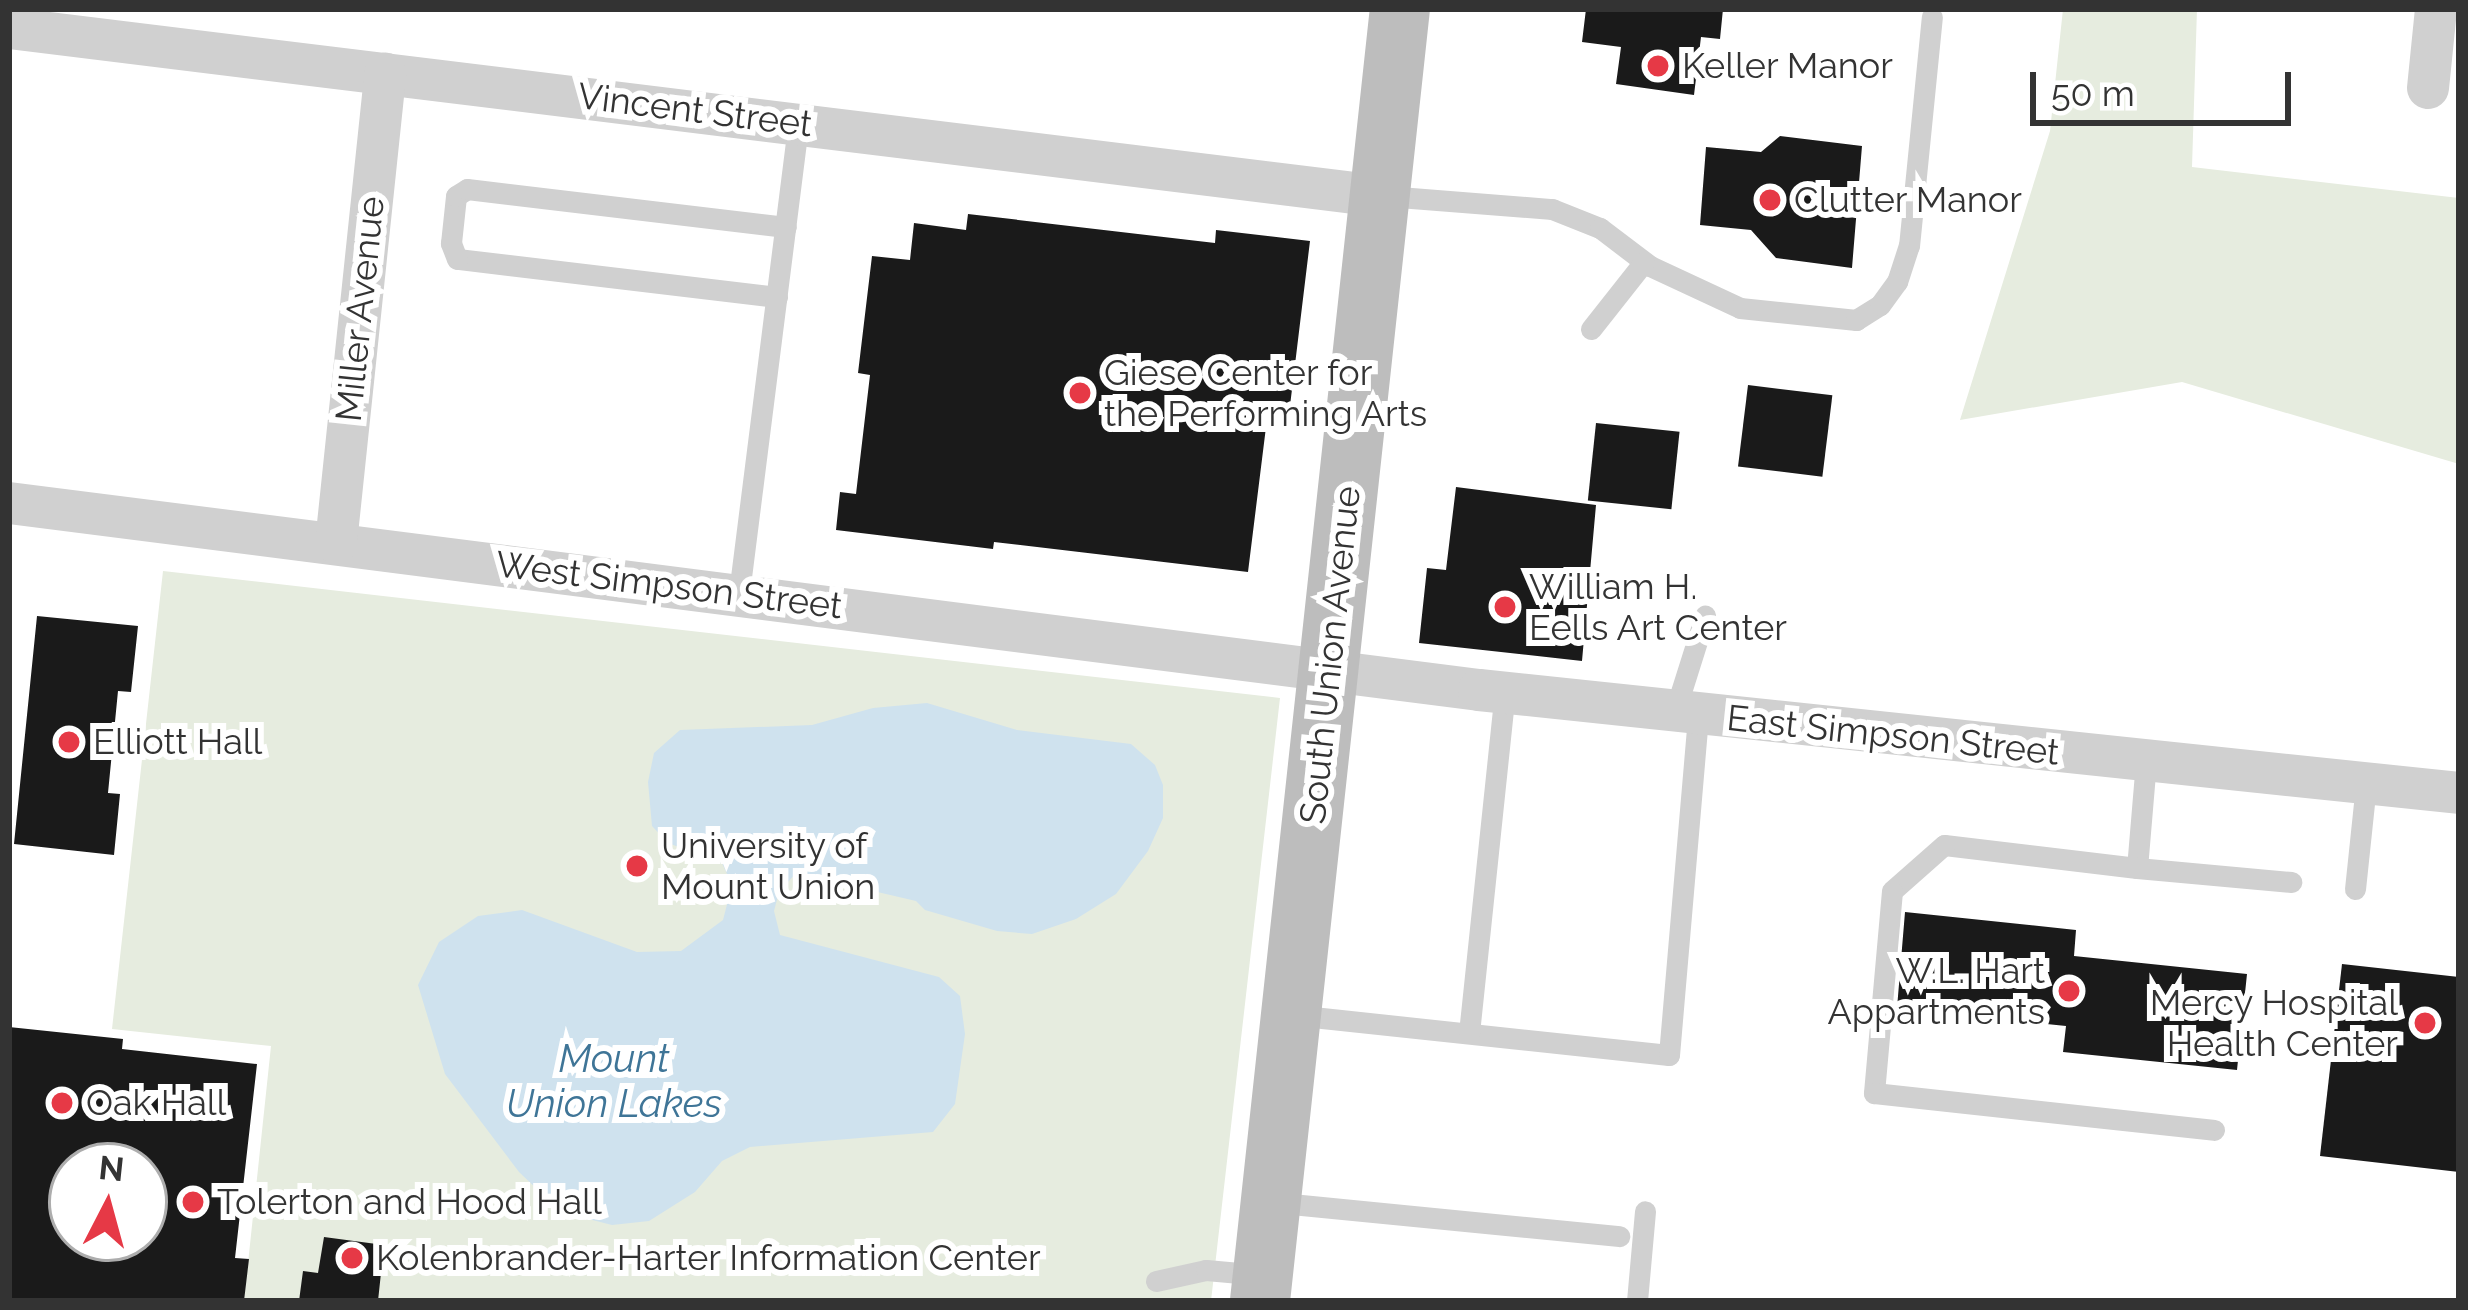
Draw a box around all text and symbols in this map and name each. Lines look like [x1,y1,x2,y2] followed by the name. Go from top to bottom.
[1682,44,1894,88] place label: Keller Manor
[2036,48,2297,122] scale bar
[1645,53,1671,79] marker: Keller Manor
[2051,72,2135,114] text: 50 m
[575,74,815,146] street label: Vincent Street
[1794,178,2023,222] place label: Clutter Manor
[1757,187,1783,213] marker: Clutter Manor
[327,193,393,425] street label: Miller Avenue
[1104,350,1428,435] place label: Giese Center for the Performing Arts
[1067,380,1093,406] marker: Giese Center for the Performing Arts
[1291,483,1369,827] street label: South Union Avenue
[493,542,845,628] street label: West Simpson Street
[1529,564,1788,649] place label: William H. Eells Art Center
[1492,594,1518,620] marker: William H. Eells Art Center
[1725,696,2061,774] street label: East Simpson Street
[93,720,262,764] place label: Elliott Hall
[56,729,82,755] marker: Elliott Hall
[661,823,875,908] place label: University of Mount Union
[624,853,650,879] marker: University of Mount Union
[1827,948,2045,1033] place label: W.L. Hart Appartments
[2056,978,2082,1004] marker: W.L. Hart Appartments
[2149,980,2398,1065] place label: Mercy Hospital Health Center
[2409,1007,2441,1039] marker: Mercy Hospital Health Center
[506,1036,722,1127] water label: Mount Union Lakes
[86,1081,226,1125] place label: Oak Hall
[49,1090,75,1116] marker: Oak Hall
[48,1142,168,1262] north arrow
[97,1148,126,1189] text: N
[217,1180,602,1224] place label: Tolerton and Hood Hall
[180,1189,206,1215] marker: Tolerton and Hood Hall
[376,1236,1041,1280] place label: Kolenbrander-Harter Information Center
[339,1245,365,1271] marker: Kolenbrander-Harter Information Center

